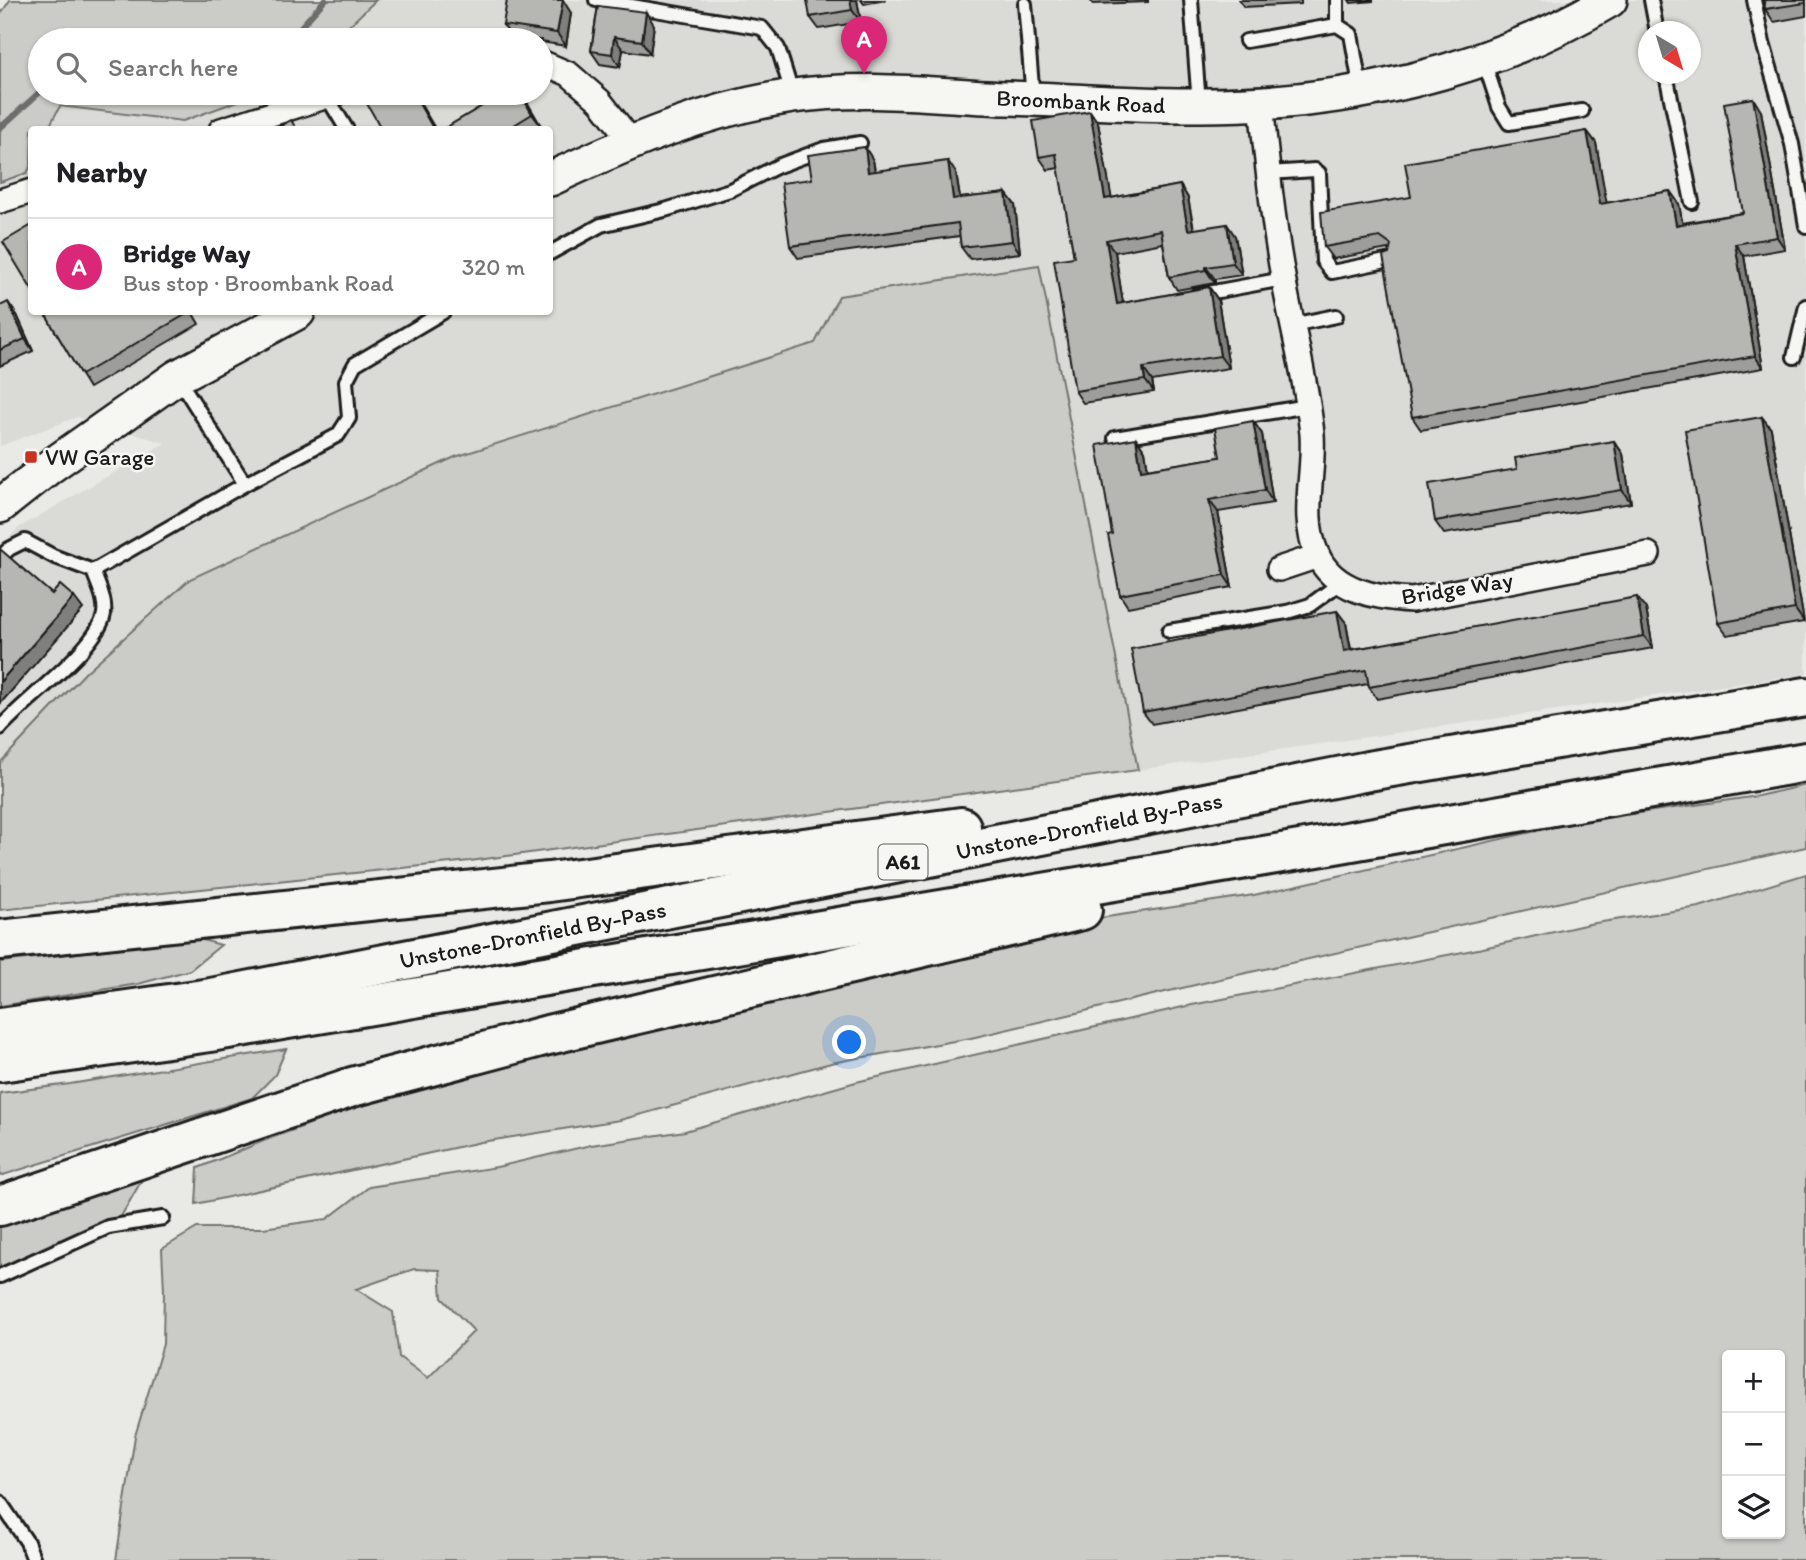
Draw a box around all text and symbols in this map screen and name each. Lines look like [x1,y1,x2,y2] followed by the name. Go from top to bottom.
[841,16,887,74] pin: A
[1638,21,1701,84] north arrow
[28,28,553,105] search box
[52,48,90,86] icon: search
[108,51,238,83] text: Search here
[996,84,1166,119] street label: Broombank Road
[56,153,147,190] text: Nearby
[123,237,250,269] text: Bridge Way
[72,253,86,281] text: A
[462,253,525,281] text: 320 m
[123,269,394,297] text: Bus stop · Broombank Road
[45,443,154,471] place label: VW Garage
[23,449,39,465] marker: VW Garage
[1399,565,1515,611] street label: Bridge Way
[953,786,1225,866] street label: Unstone-Dronfield By-Pass
[878,844,928,880] road number: A61
[397,895,668,975] street label: Unstone-Dronfield By-Pass
[832,1025,866,1059] your location
[1722,1350,1785,1539] map controls
[1722,1350,1785,1413] button: +
[1722,1413,1785,1476] button: −
[1722,1476,1785,1539] button: layers

